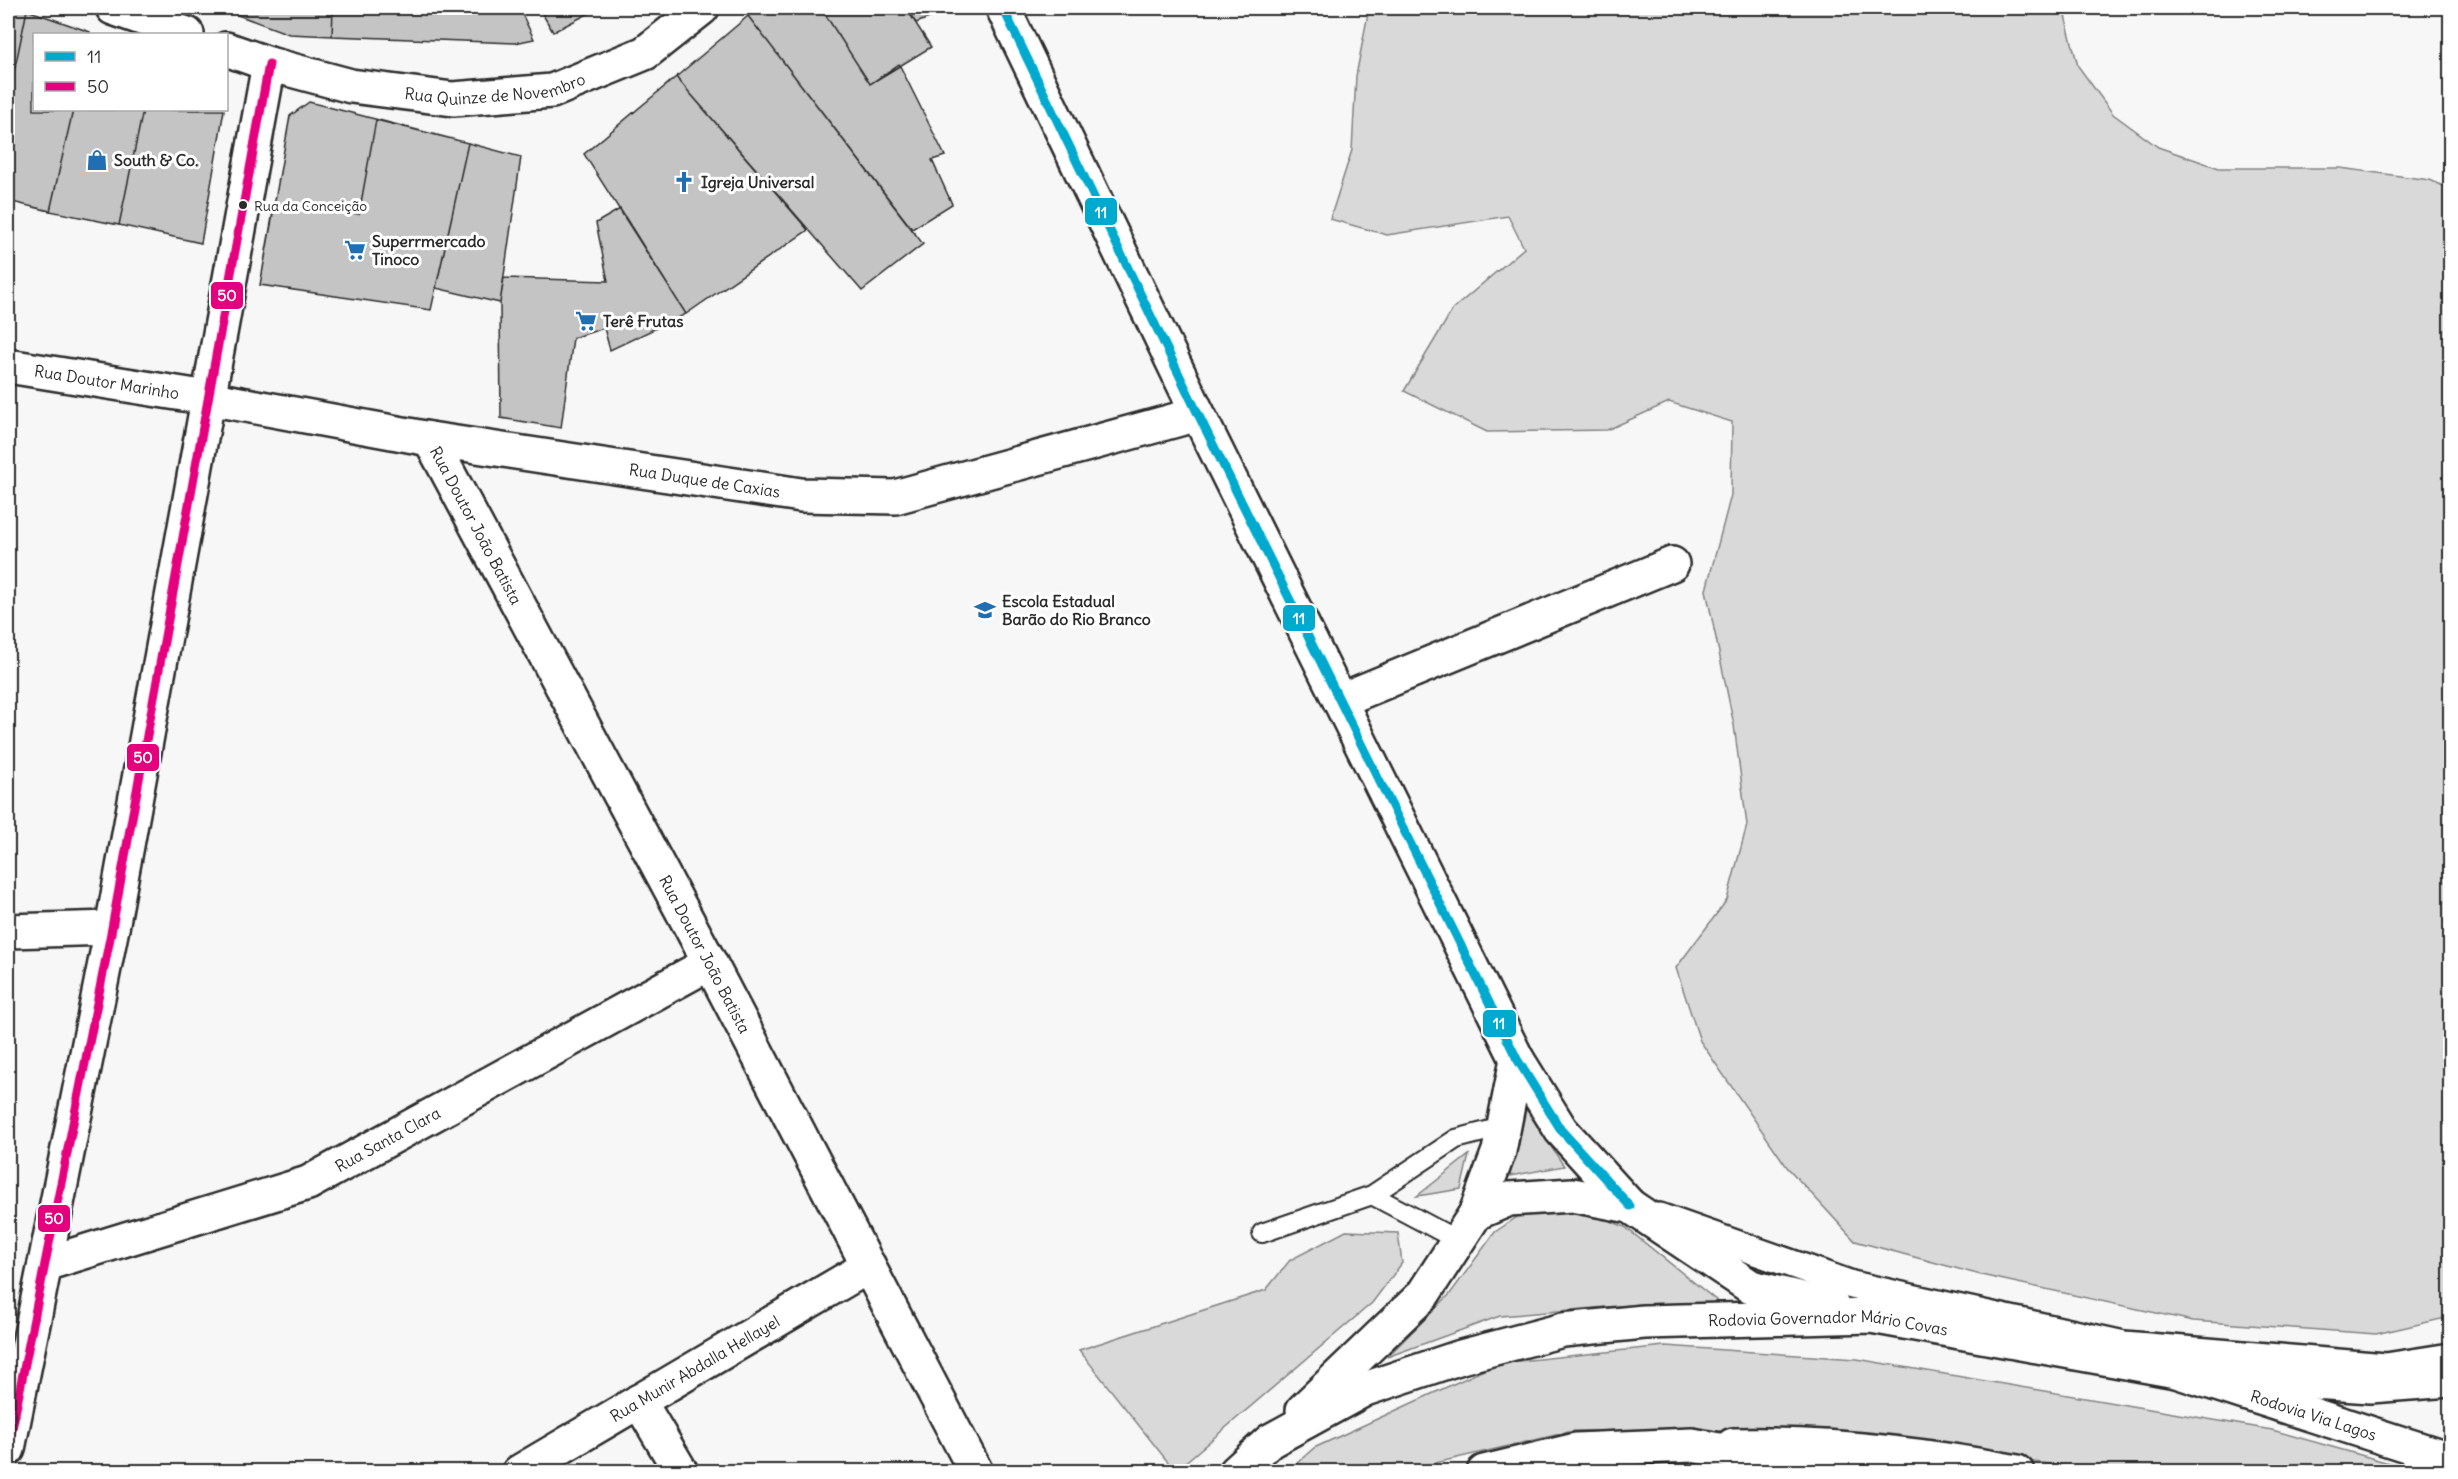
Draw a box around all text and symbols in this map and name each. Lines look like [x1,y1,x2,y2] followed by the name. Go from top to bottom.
[33,33,228,111] legend
[87,45,101,68] text: 11
[403,69,588,109] street label: Rua Quinze de Novembro
[87,75,109,98] text: 50
[85,148,109,172] shop icon: South & Co.
[114,150,198,170] place label: South & Co.
[672,170,696,194] church icon: Igreja Universal
[701,172,814,193] place label: Igreja Universal
[254,197,367,215] place label: Rua da Conceição
[1084,197,1118,226] line badge: 11
[237,199,249,211] marker: Rua da Conceição
[1095,202,1107,222] text: 11
[372,231,486,269] place label: Superrmercado Tinoco
[343,238,367,262] supermarket icon: Superrmercado Tinoco
[210,281,244,310] line badge: 50
[217,285,237,305] text: 50
[574,309,598,333] supermarket icon: Terê Frutas
[603,311,683,331] place label: Terê Frutas
[33,360,181,403] street label: Rua Doutor Marinho
[426,443,527,608] street label: Rua Doutor João Batista
[628,459,782,502] street label: Rua Duque de Caxias
[1002,591,1151,629] place label: Escola Estadual Barão do Rio Branco
[973,598,997,622] school or university icon: Escola Estadual Barão do Rio Branco
[1282,604,1316,632] line badge: 11
[1293,608,1305,628] text: 11
[126,743,160,772] line badge: 50
[133,747,153,767] text: 50
[655,872,755,1037] street label: Rua Doutor João Batista
[1482,1009,1517,1038] line badge: 11
[1493,1013,1505,1033] text: 11
[332,1103,444,1176] street label: Rua Santa Clara
[37,1204,71,1233] line badge: 50
[44,1208,64,1228] text: 50
[1708,1306,1949,1340] street label: Rodovia Governador Mário Covas
[606,1311,783,1426] street label: Rua Munir Abdalla Hellayel
[2248,1386,2379,1445] street label: Rodovia Via Lagos

